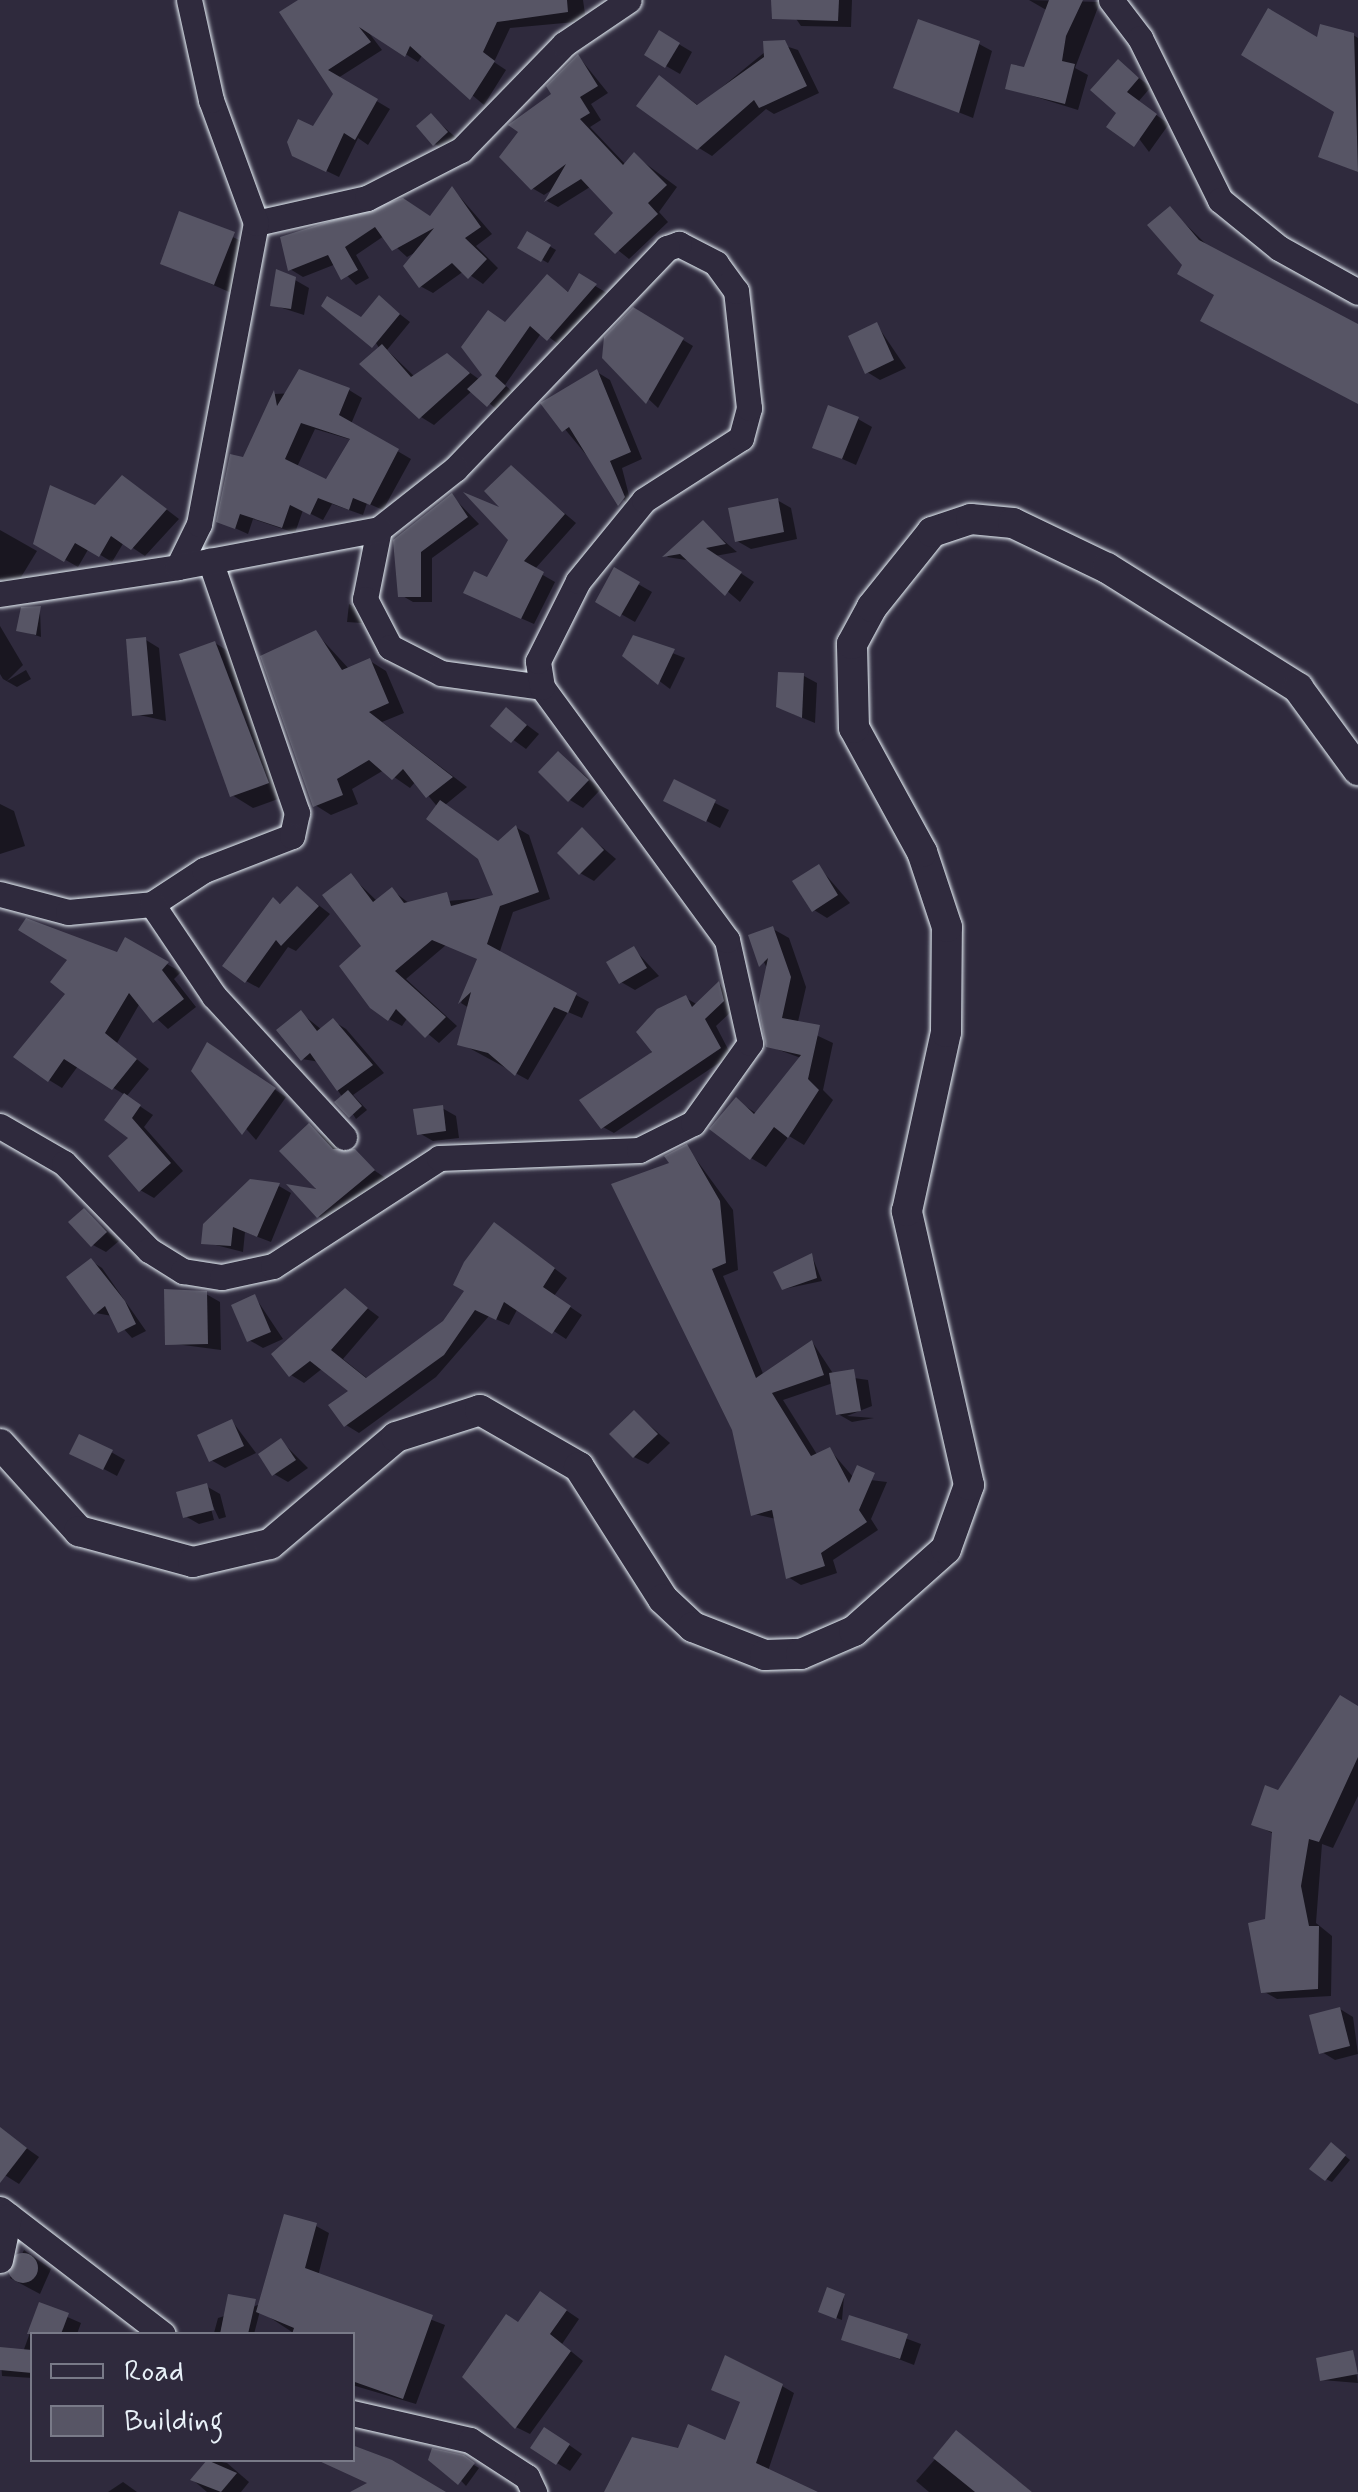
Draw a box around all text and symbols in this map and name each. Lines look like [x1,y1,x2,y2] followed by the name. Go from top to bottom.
[30,2332,355,2462] legend
[124,2352,184,2391] text: Road
[124,2402,223,2441] text: Building

